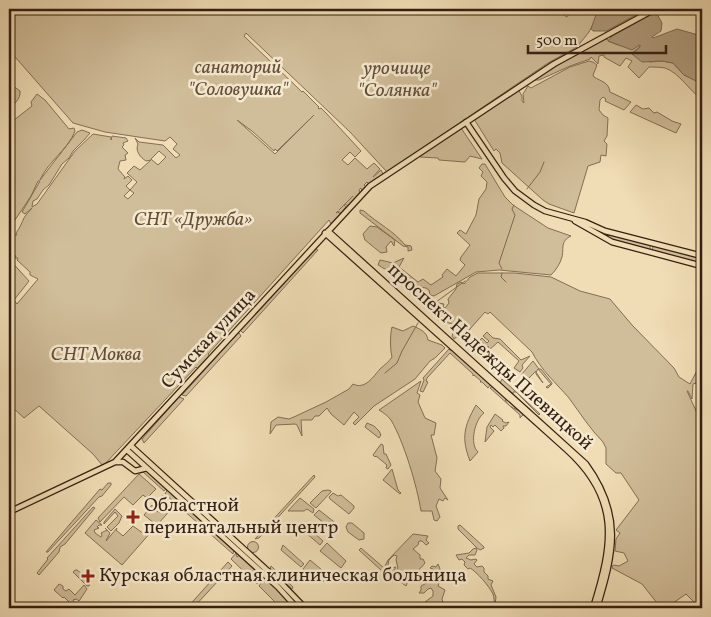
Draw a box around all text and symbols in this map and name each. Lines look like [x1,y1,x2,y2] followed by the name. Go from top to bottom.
[528,22,666,54] scale bar
[536,31,578,52] text: 500 m
[188,55,289,103] park label: cанаторий "Соловушка"
[357,56,437,104] park label: урочище "Солянка"
[134,207,252,233] park label: СНТ «Дружба»
[381,257,599,457] street label: проспект Надежды Плевицкой
[156,283,262,395] street label: Сумская улица
[51,342,141,368] park label: СНТ Моква
[144,493,338,541] place label: Областной перинатальный центр
[126,510,140,524] marker: Областной перинатальный центр
[99,563,467,589] place label: Курская областная клиническая больница
[81,569,95,583] marker: Курская областная клиническая больница

